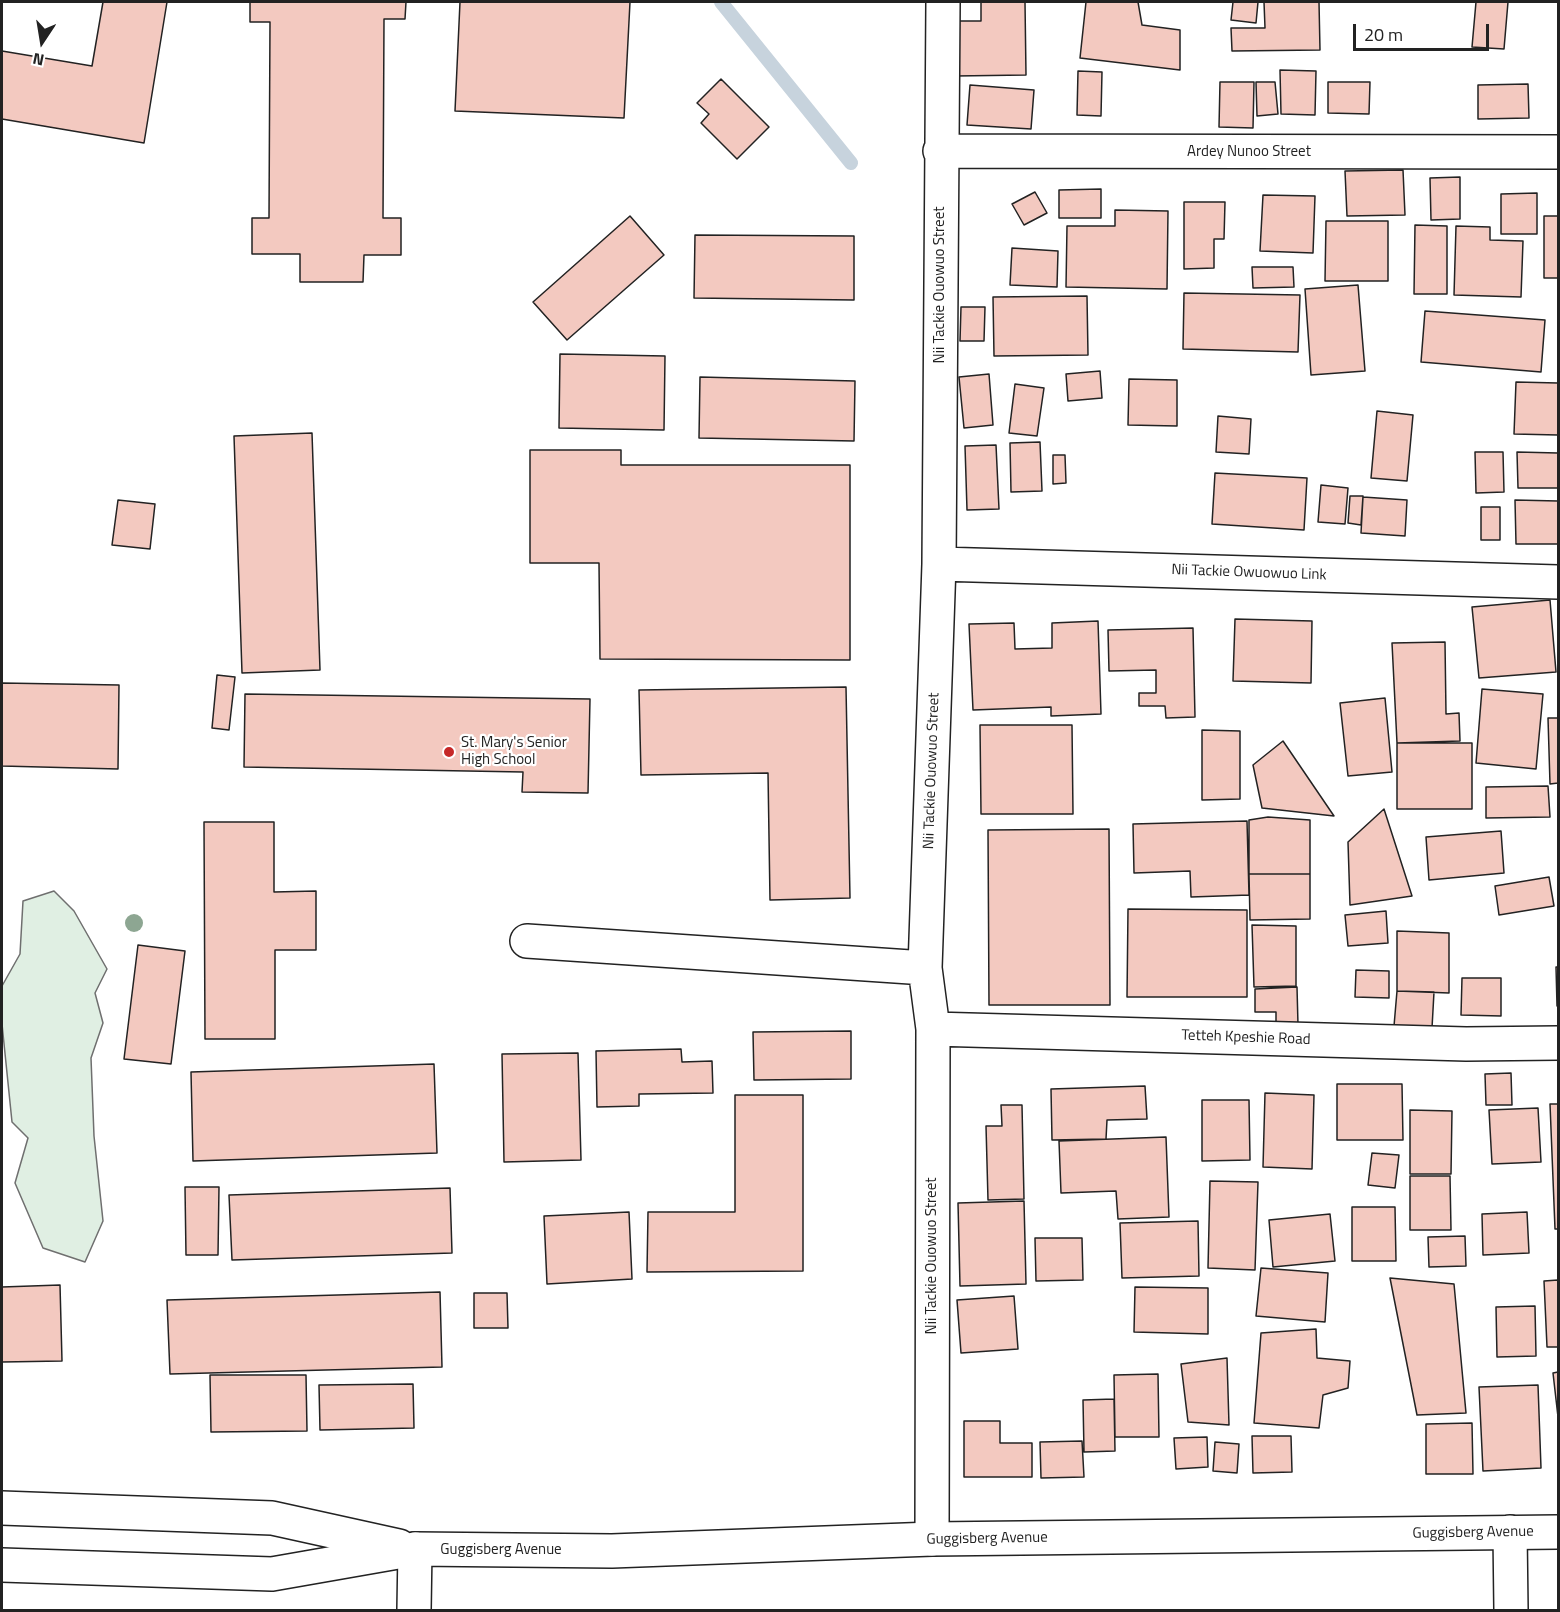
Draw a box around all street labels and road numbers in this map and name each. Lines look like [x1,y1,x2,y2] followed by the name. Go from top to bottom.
[1187,143,1311,161] street label: Ardey Nunoo Street
[931,207,949,363] street label: Nii Tackie Ouowuo Street
[1171,561,1327,585] street label: Nii Tackie Owuowuo Link
[920,692,944,850] street label: Nii Tackie Ouowuo Street
[1181,1027,1311,1049] street label: Tetteh Kpeshie Road
[923,1178,941,1334] street label: Nii Tackie Ouowuo Street
[1412,1523,1534,1543] street label: Guggisberg Avenue
[926,1529,1048,1549] street label: Guggisberg Avenue
[440,1541,562,1559] street label: Guggisberg Avenue

